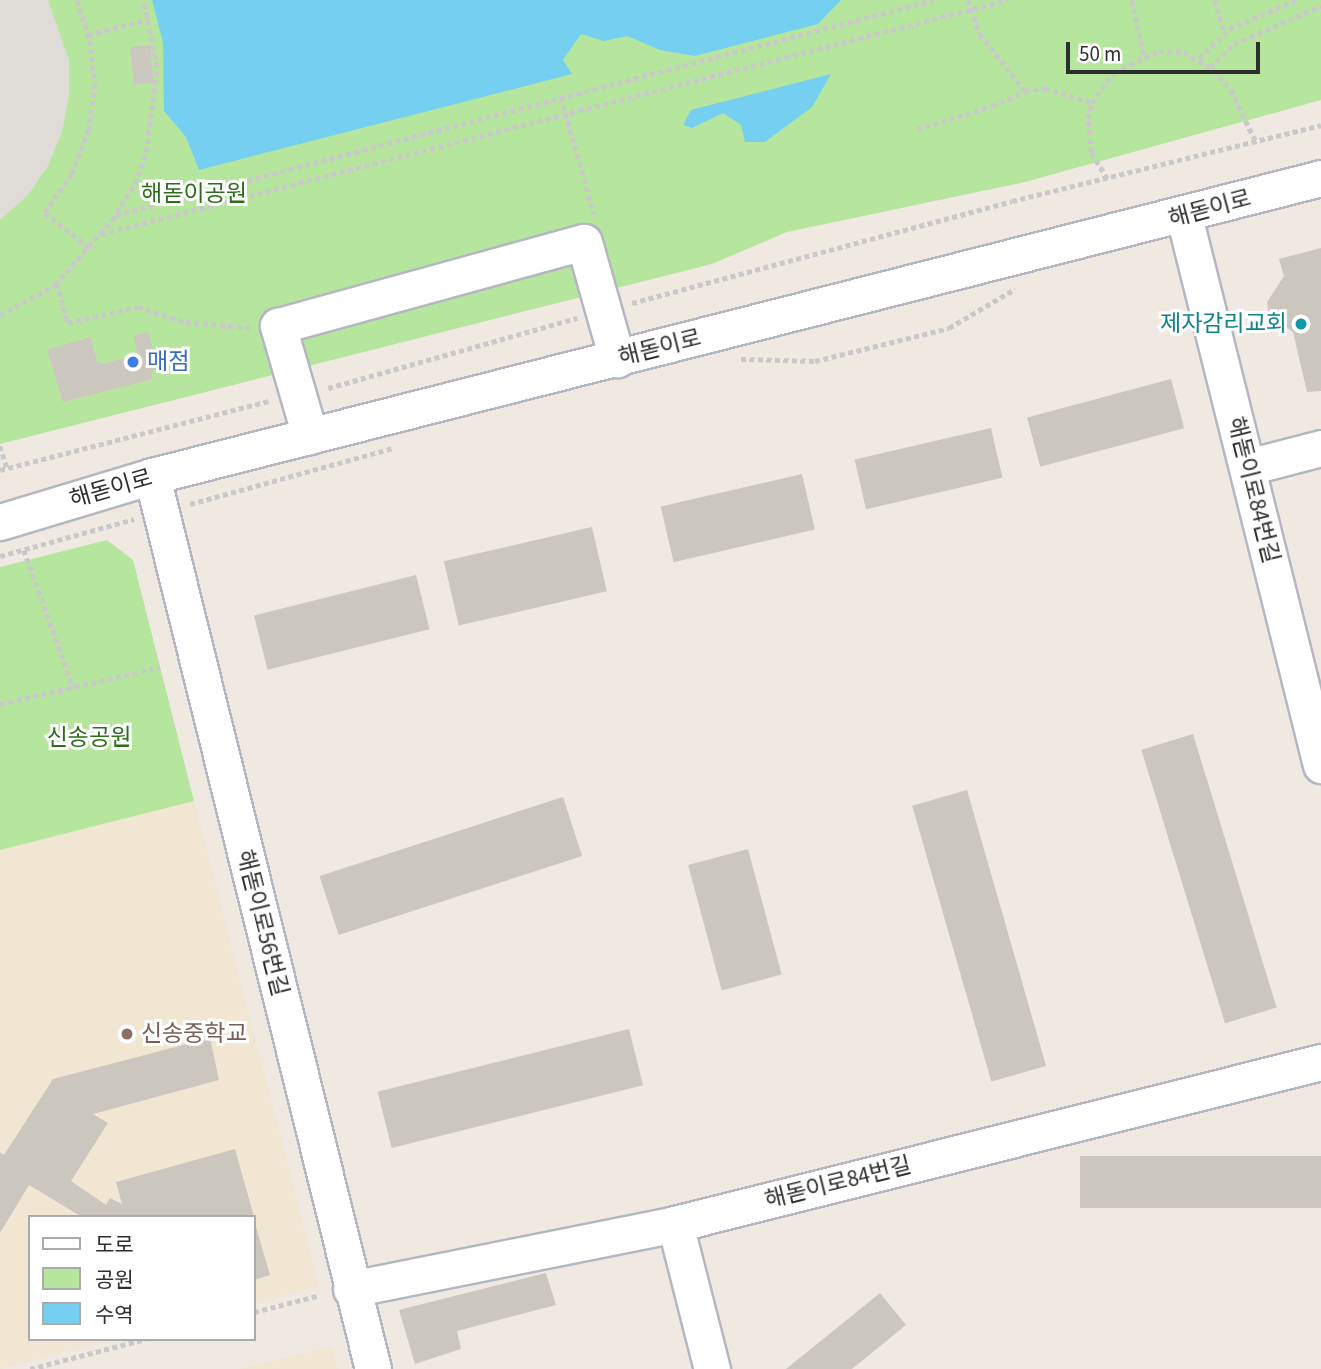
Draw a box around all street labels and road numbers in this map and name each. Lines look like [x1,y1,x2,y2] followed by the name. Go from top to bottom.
[1166,185,1254,233] street label: 해돋이로
[616,324,704,372] street label: 해돋이로
[1221,414,1285,566] street label: 해돋이로84번길
[67,464,155,514] street label: 해돋이로
[230,847,294,999] street label: 해돋이로56번길
[762,1151,914,1215] street label: 해돋이로84번길

